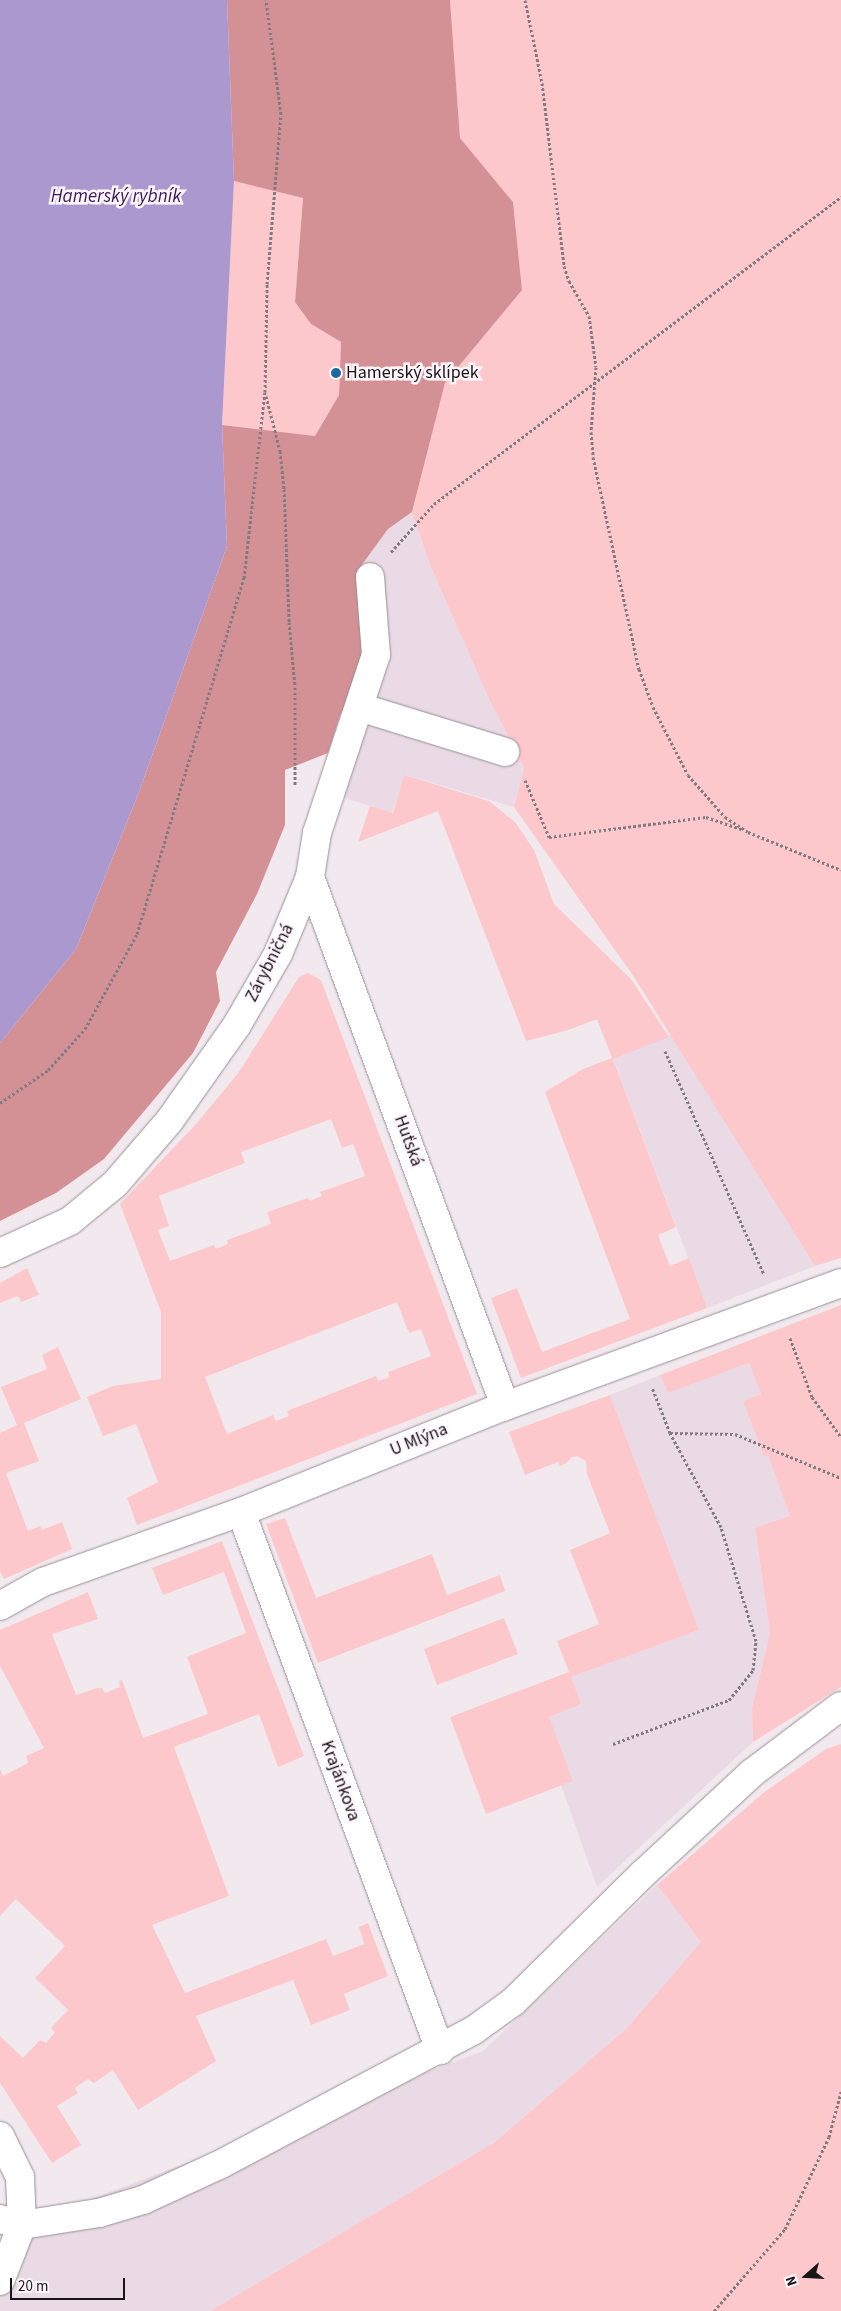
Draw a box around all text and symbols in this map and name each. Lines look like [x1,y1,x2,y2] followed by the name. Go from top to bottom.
[51,186,181,208] water label: Hamerský rybník
[346,362,479,384] place label: Hamerský sklípek
[330,367,342,379] marker: Hamerský sklípek
[241,920,299,1006] street label: Zárybničná
[389,1113,427,1169] street label: Huťská
[387,1419,451,1461] street label: U Mlýna
[315,1738,365,1824] street label: Krajánkova
[781,2251,831,2301] north arrow
[12,2268,128,2300] scale bar
[781,2273,803,2289] text: N
[18,2276,48,2297] text: 20 m

